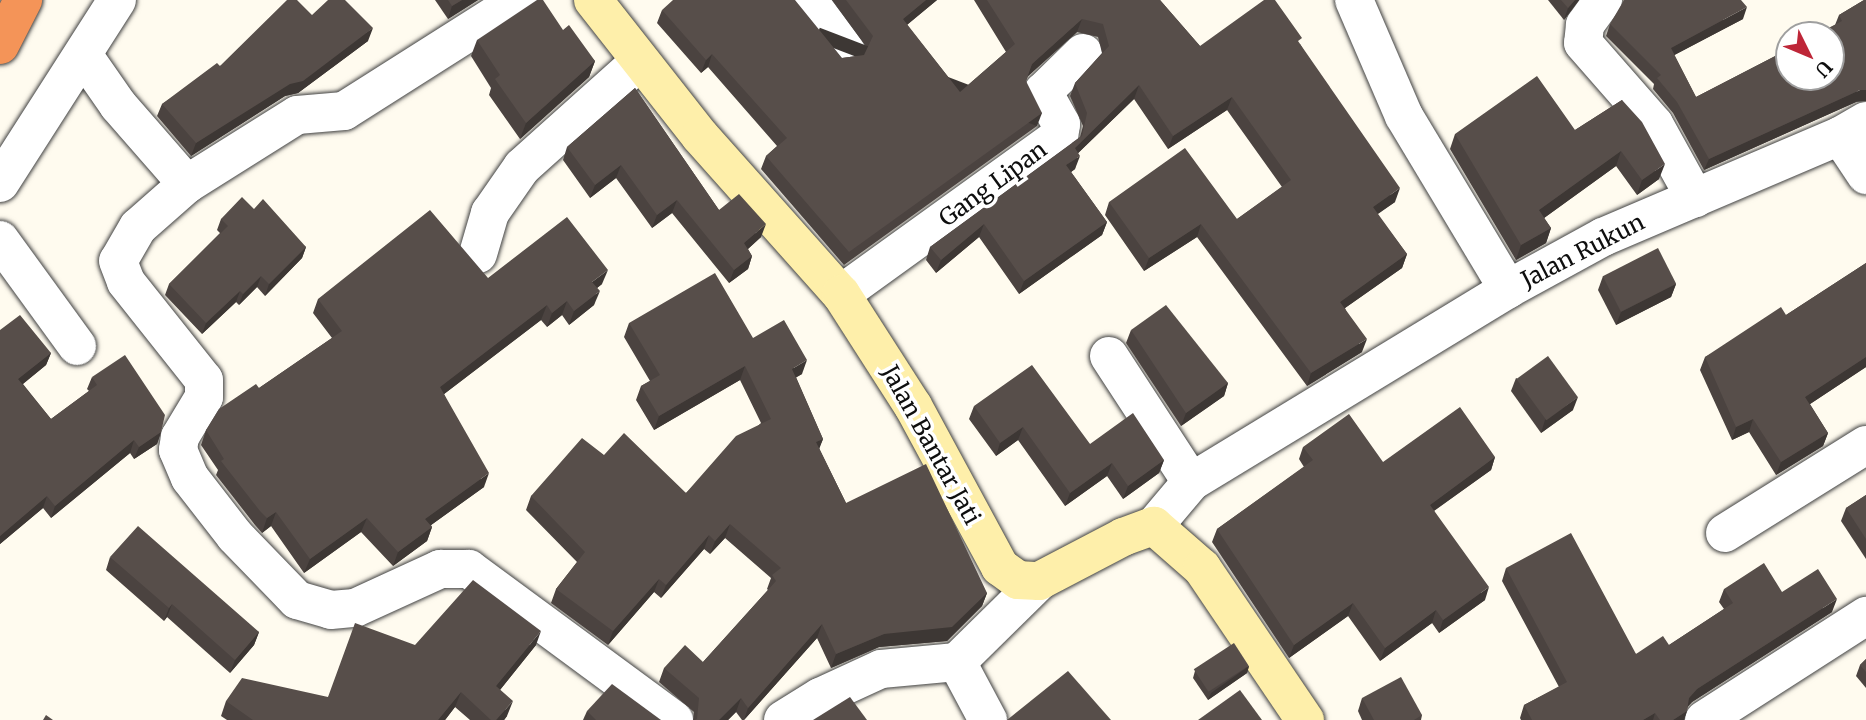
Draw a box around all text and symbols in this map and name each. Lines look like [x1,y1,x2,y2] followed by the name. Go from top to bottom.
[1775,21,1845,91] north arrow
[1810,56,1837,82] text: U
[934,136,1052,232] street label: Gang Lipan
[1517,208,1649,294] street label: Jalan Rukun
[876,361,986,529] street label: Jalan Bantar Jati

